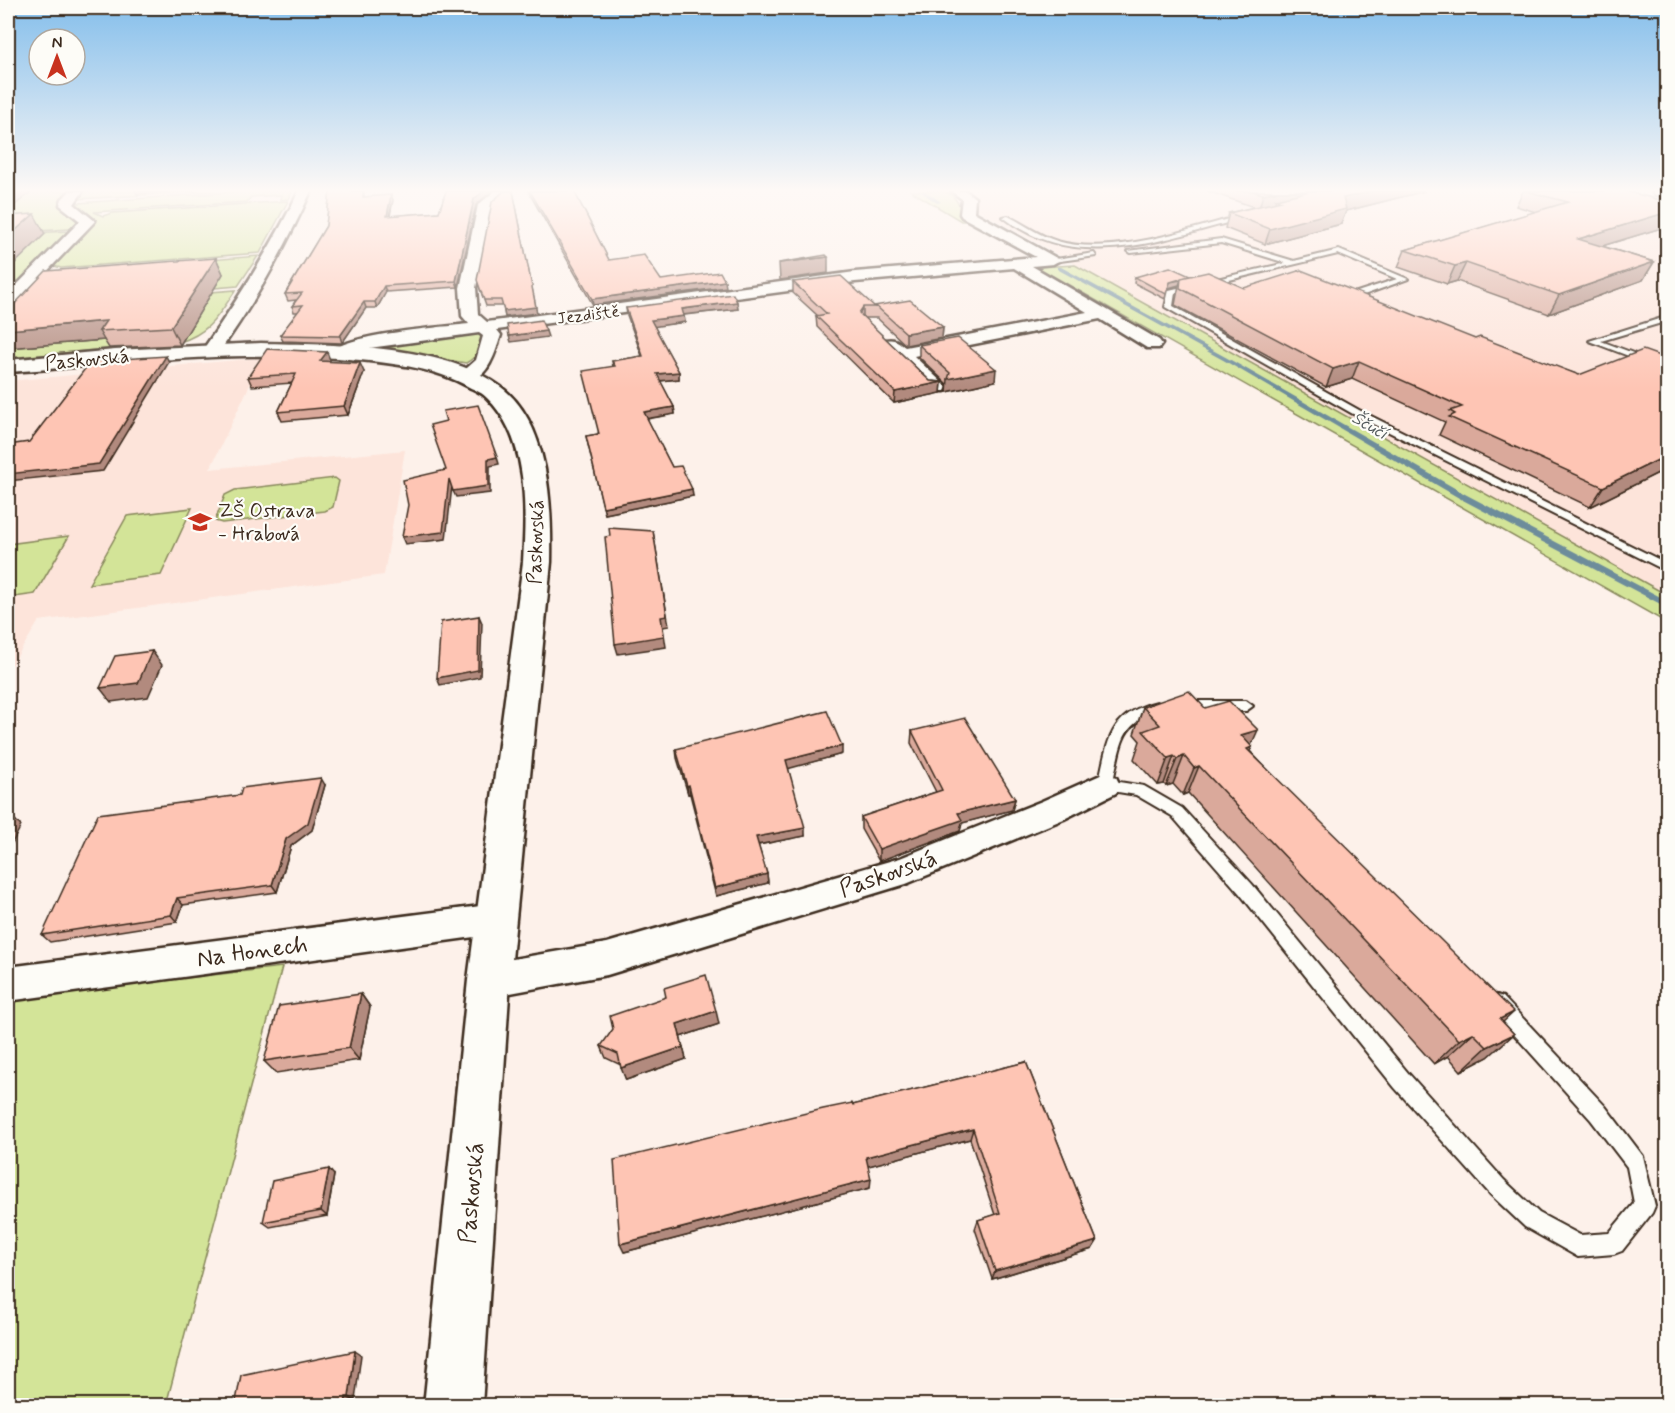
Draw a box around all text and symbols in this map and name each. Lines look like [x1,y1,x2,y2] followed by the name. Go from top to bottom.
[27,27,87,87] north arrow
[52,33,62,54] text: N
[556,301,621,330] street label: Jezdiště
[44,343,130,378] street label: Paskovská
[1347,406,1394,447] water label: Ščučí
[218,498,315,548] place label: ZŠ Ostrava - Hrabová
[522,499,551,585] street label: Paskovská
[187,509,213,535] school or university icon: ZŠ Ostrava - Hrabová
[835,843,942,906] street label: Paskovská
[195,929,310,976] street label: Na Honech
[453,1141,492,1245] street label: Paskovská

